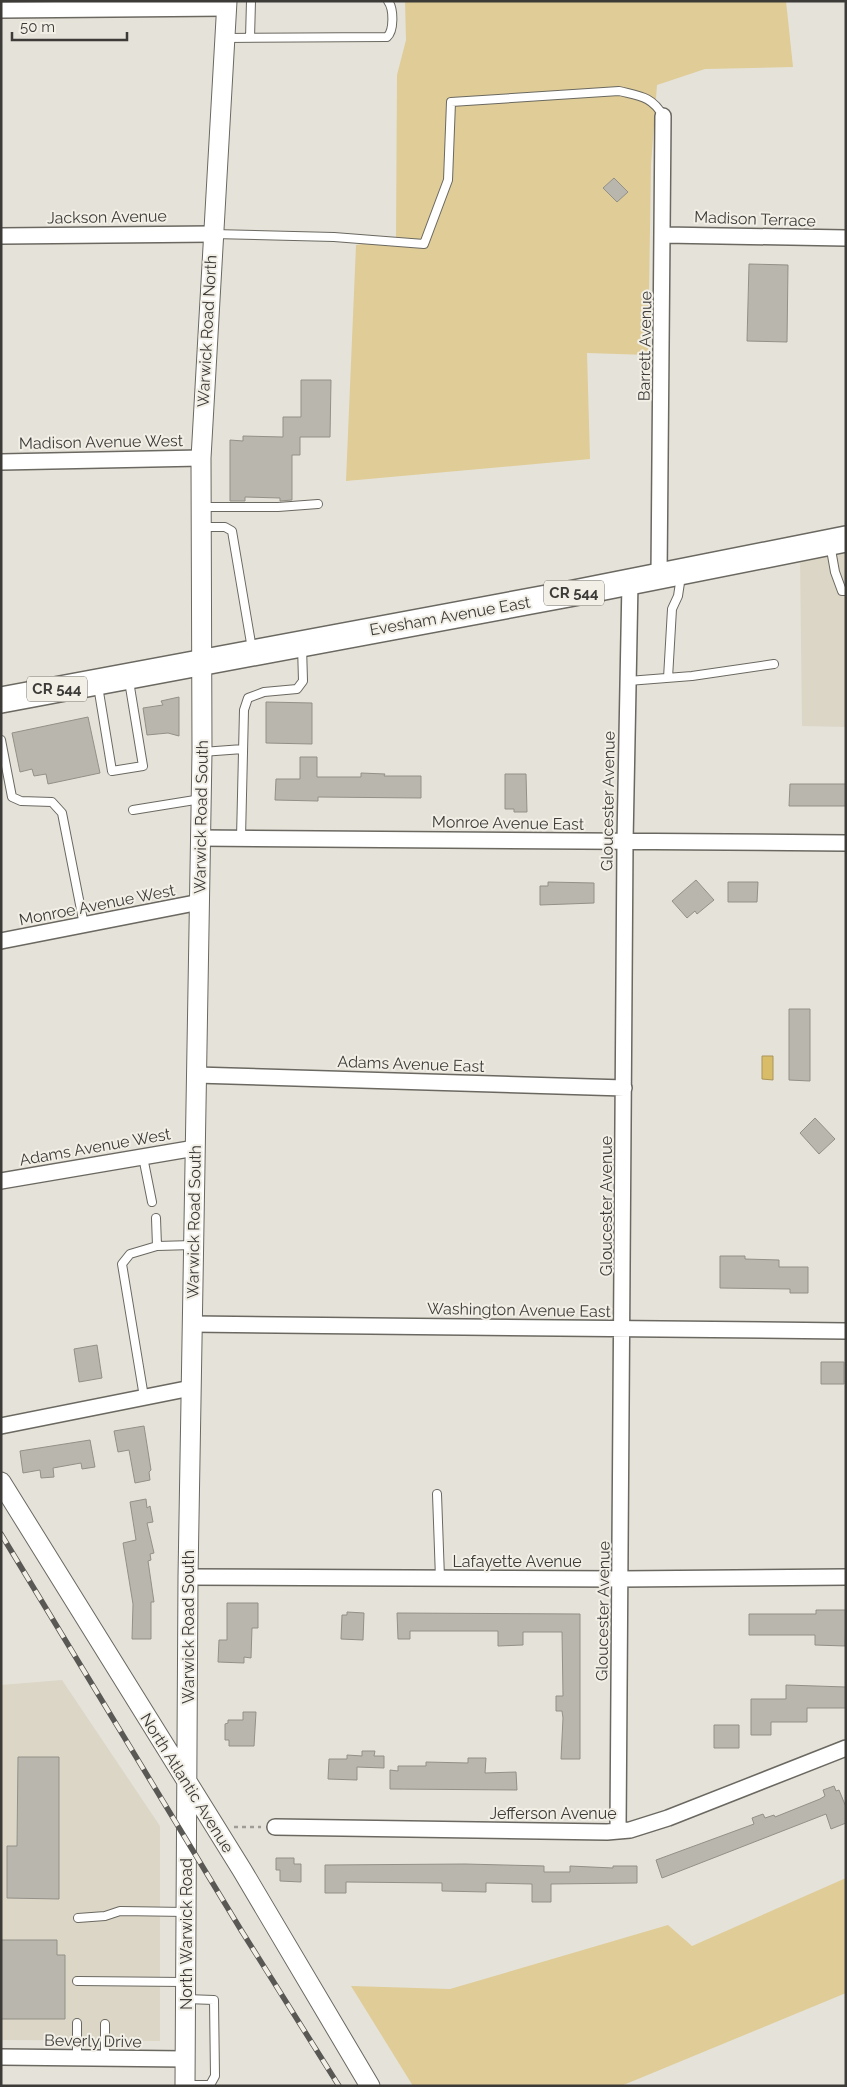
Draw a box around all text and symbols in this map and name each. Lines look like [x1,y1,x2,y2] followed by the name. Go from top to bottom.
[12,10,128,42] scale bar
[20,18,55,36] text: 50 m
[47,206,167,228] street label: Jackson Avenue
[694,207,816,231] street label: Madison Terrace
[194,254,220,408] street label: Warwick Road North
[635,291,655,401] street label: Barrett Avenue
[19,431,184,453] street label: Madison Avenue West
[544,580,604,606] road number: CR 544
[368,592,532,639] street label: Evesham Avenue East
[27,676,87,702] road number: CR 544
[597,731,619,871] street label: Gloucester Avenue
[190,740,212,894] street label: Warwick Road South
[432,812,585,834] street label: Monroe Avenue East
[17,880,177,929] street label: Monroe Avenue West
[337,1052,485,1076] street label: Adams Avenue East
[18,1124,173,1170] street label: Adams Avenue West
[597,1136,616,1276] street label: Gloucester Avenue
[183,1145,205,1299] street label: Warwick Road South
[427,1299,612,1321] street label: Washington Avenue East
[592,1541,614,1681] street label: Gloucester Avenue
[179,1550,198,1704] street label: Warwick Road South
[452,1552,582,1571] street label: Lafayette Avenue
[136,1710,238,1856] street label: North Atlantic Avenue
[489,1804,617,1823] street label: Jefferson Avenue
[177,1858,196,2010] street label: North Warwick Road
[44,2031,142,2051] street label: Beverly Drive

